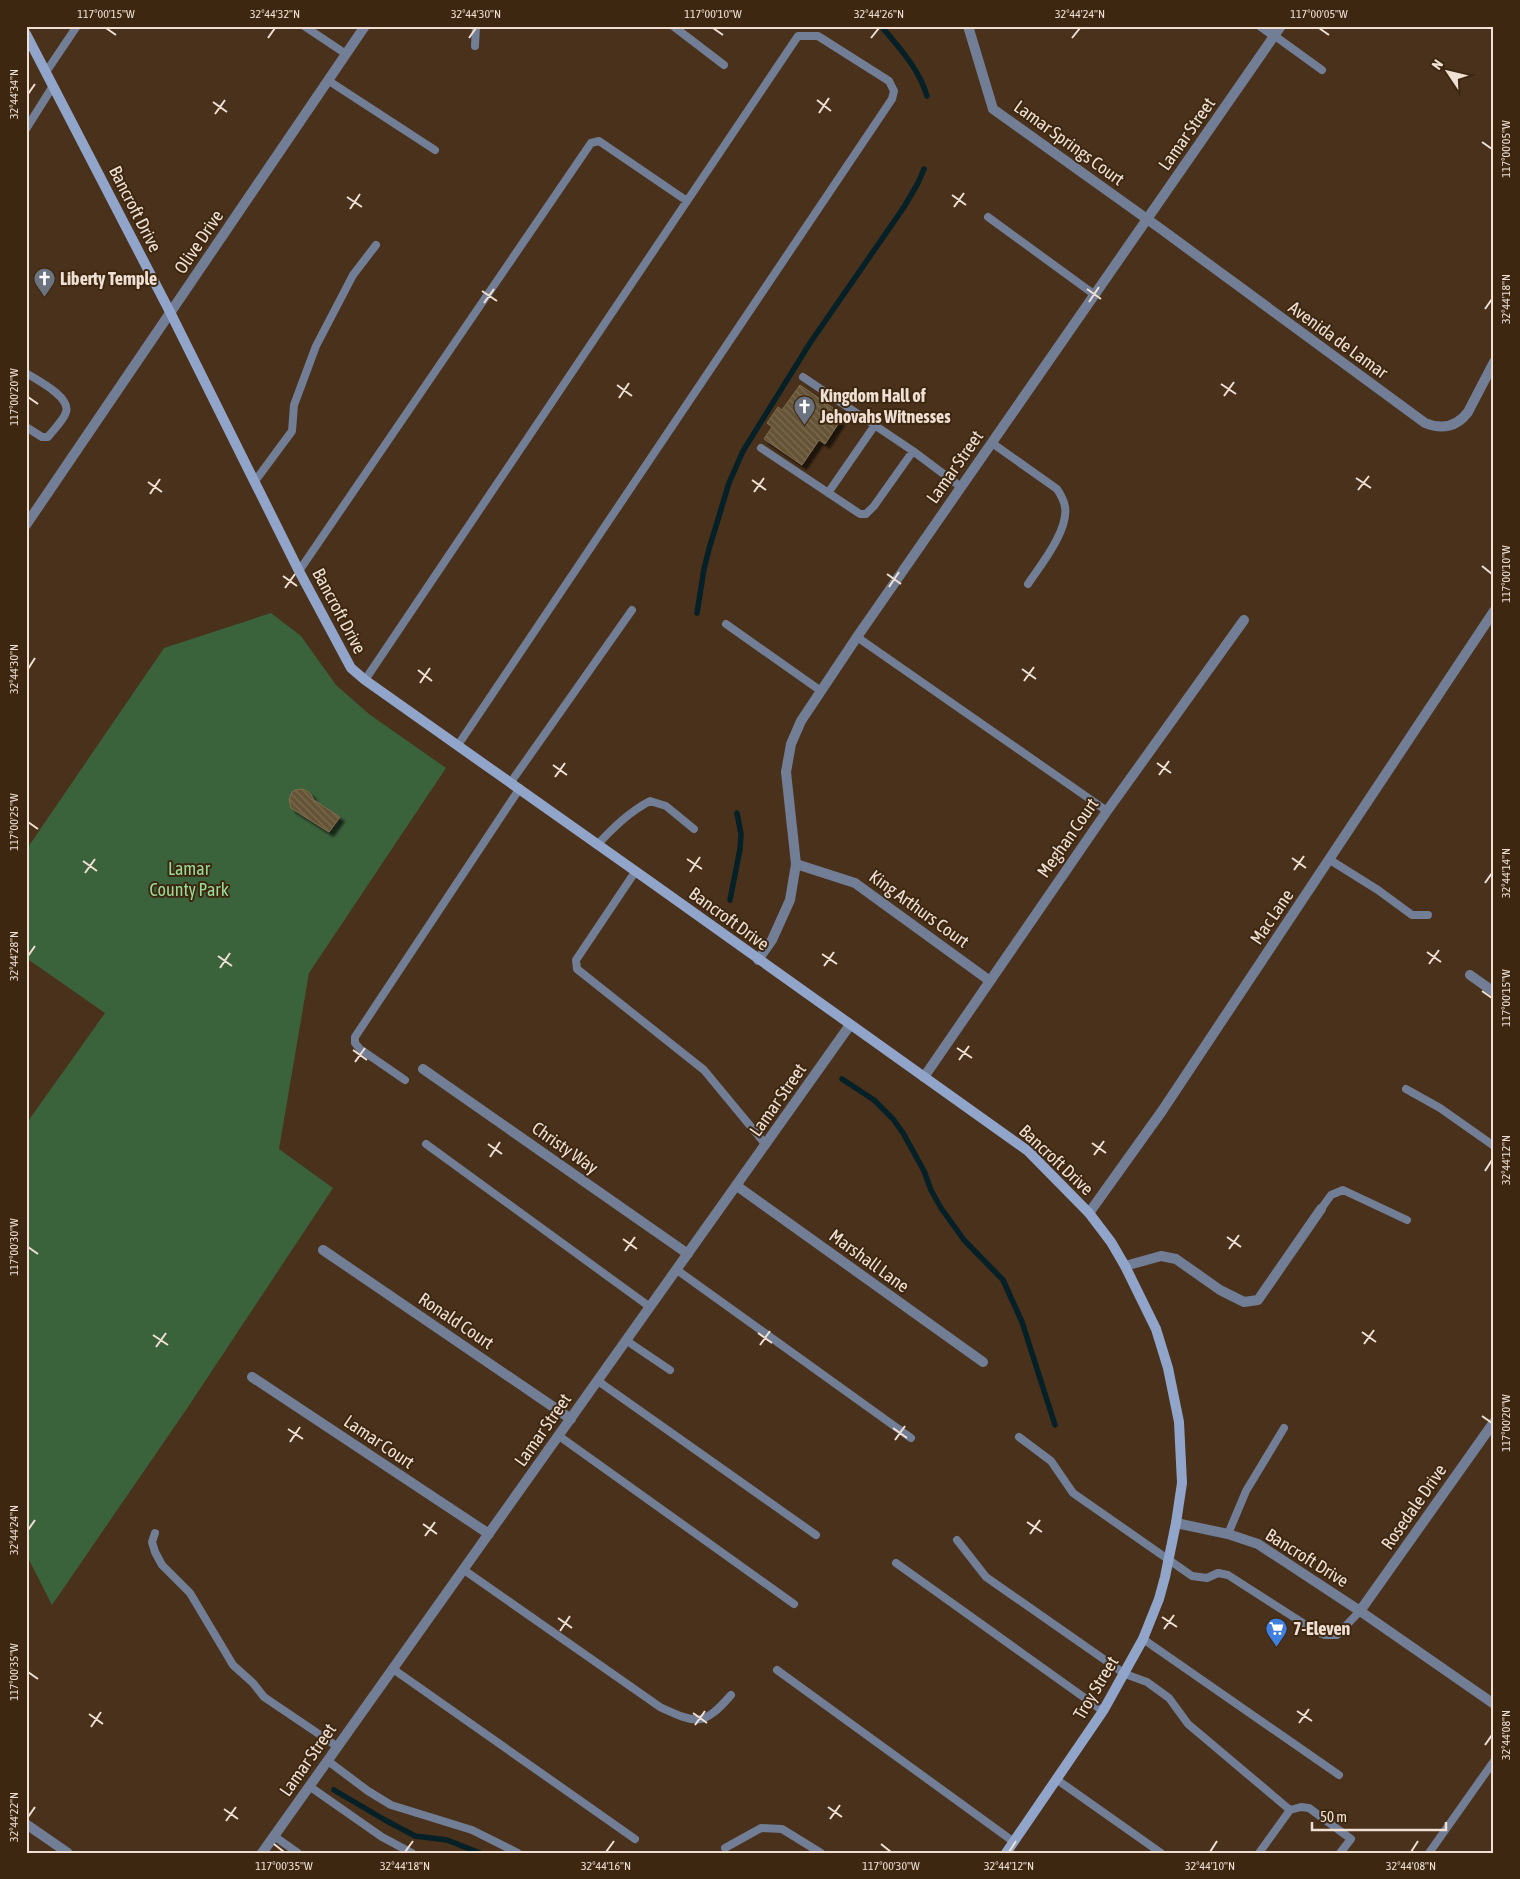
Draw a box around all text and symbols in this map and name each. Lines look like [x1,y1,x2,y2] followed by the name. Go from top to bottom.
[77,7,135,21] text: 117°00'15"W
[250,7,300,21] text: 32°44'32"N
[451,7,501,21] text: 32°44'30"N
[684,7,742,21] text: 117°00'10"W
[854,7,904,21] text: 32°44'26"N
[1055,7,1105,21] text: 32°44'24"N
[1290,7,1348,21] text: 117°00'05"W
[1422,48,1472,98] north arrow
[1428,57,1446,73] text: N
[7,69,21,119] text: 32°44'34"N
[1154,93,1219,174] street label: Lamar Street
[1010,96,1128,190] street label: Lamar Springs Court
[1499,120,1513,178] text: 117°00'05"W
[105,162,166,255] street label: Bancroft Drive
[170,206,227,278] street label: Olive Drive
[32,267,56,298] church icon: Liberty Temple
[60,268,157,289] place label: Liberty Temple
[1499,274,1513,324] text: 32°44'18"N
[1285,297,1393,383] street label: Avenida de Lamar
[7,368,21,426] text: 117°00'20"W
[819,385,951,427] place label: Kingdom Hall of Jehovahs Witnesses
[792,394,816,425] church icon: Kingdom Hall of Jehovahs Witnesses
[922,426,987,507] street label: Lamar Street
[1499,545,1513,603] text: 117°00'10"W
[308,565,371,657] street label: Bancroft Drive
[7,644,21,694] text: 32°44'30"N
[7,793,21,851] text: 117°00'25"W
[1033,794,1103,881] street label: Meghan Court
[1499,848,1513,898] text: 32°44'14"N
[149,858,229,900] park label: Lamar County Park
[865,865,973,952] street label: King Arthurs Court
[685,883,773,955] street label: Bancroft Drive
[1246,885,1298,948] street label: Mac Lane
[7,931,21,981] text: 32°44'28"N
[1499,969,1513,1027] text: 117°00'15"W
[745,1059,810,1140] street label: Lamar Street
[528,1117,602,1178] street label: Christy Way
[1015,1120,1098,1199] street label: Bancroft Drive
[1499,1135,1513,1185] text: 32°44'12"N
[7,1218,21,1276] text: 117°00'30"W
[825,1225,913,1297] street label: Marshall Lane
[415,1288,498,1353] street label: Ronald Court
[510,1389,575,1470] street label: Lamar Street
[1499,1394,1513,1452] text: 117°00'20"W
[340,1411,418,1473] street label: Lamar Court
[1377,1460,1451,1553] street label: Rosedale Drive
[7,1505,21,1555] text: 32°44'24"N
[1262,1524,1353,1591] street label: Bancroft Drive
[1265,1617,1289,1648] supermarket icon: 7-Eleven
[1293,1618,1351,1639] place label: 7-Eleven
[7,1643,21,1701] text: 117°00'35"W
[1069,1652,1123,1723] street label: Troy Street
[1499,1710,1513,1760] text: 32°44'08"N
[275,1719,340,1800] street label: Lamar Street
[7,1792,21,1842] text: 32°44'22"N
[1312,1799,1446,1831] scale bar
[1320,1808,1347,1825] text: 50 m
[255,1859,313,1873] text: 117°00'35"W
[380,1859,430,1873] text: 32°44'18"N
[581,1859,631,1873] text: 32°44'16"N
[862,1859,920,1873] text: 117°00'30"W
[984,1859,1034,1873] text: 32°44'12"N
[1185,1859,1235,1873] text: 32°44'10"N
[1386,1859,1436,1873] text: 32°44'08"N

